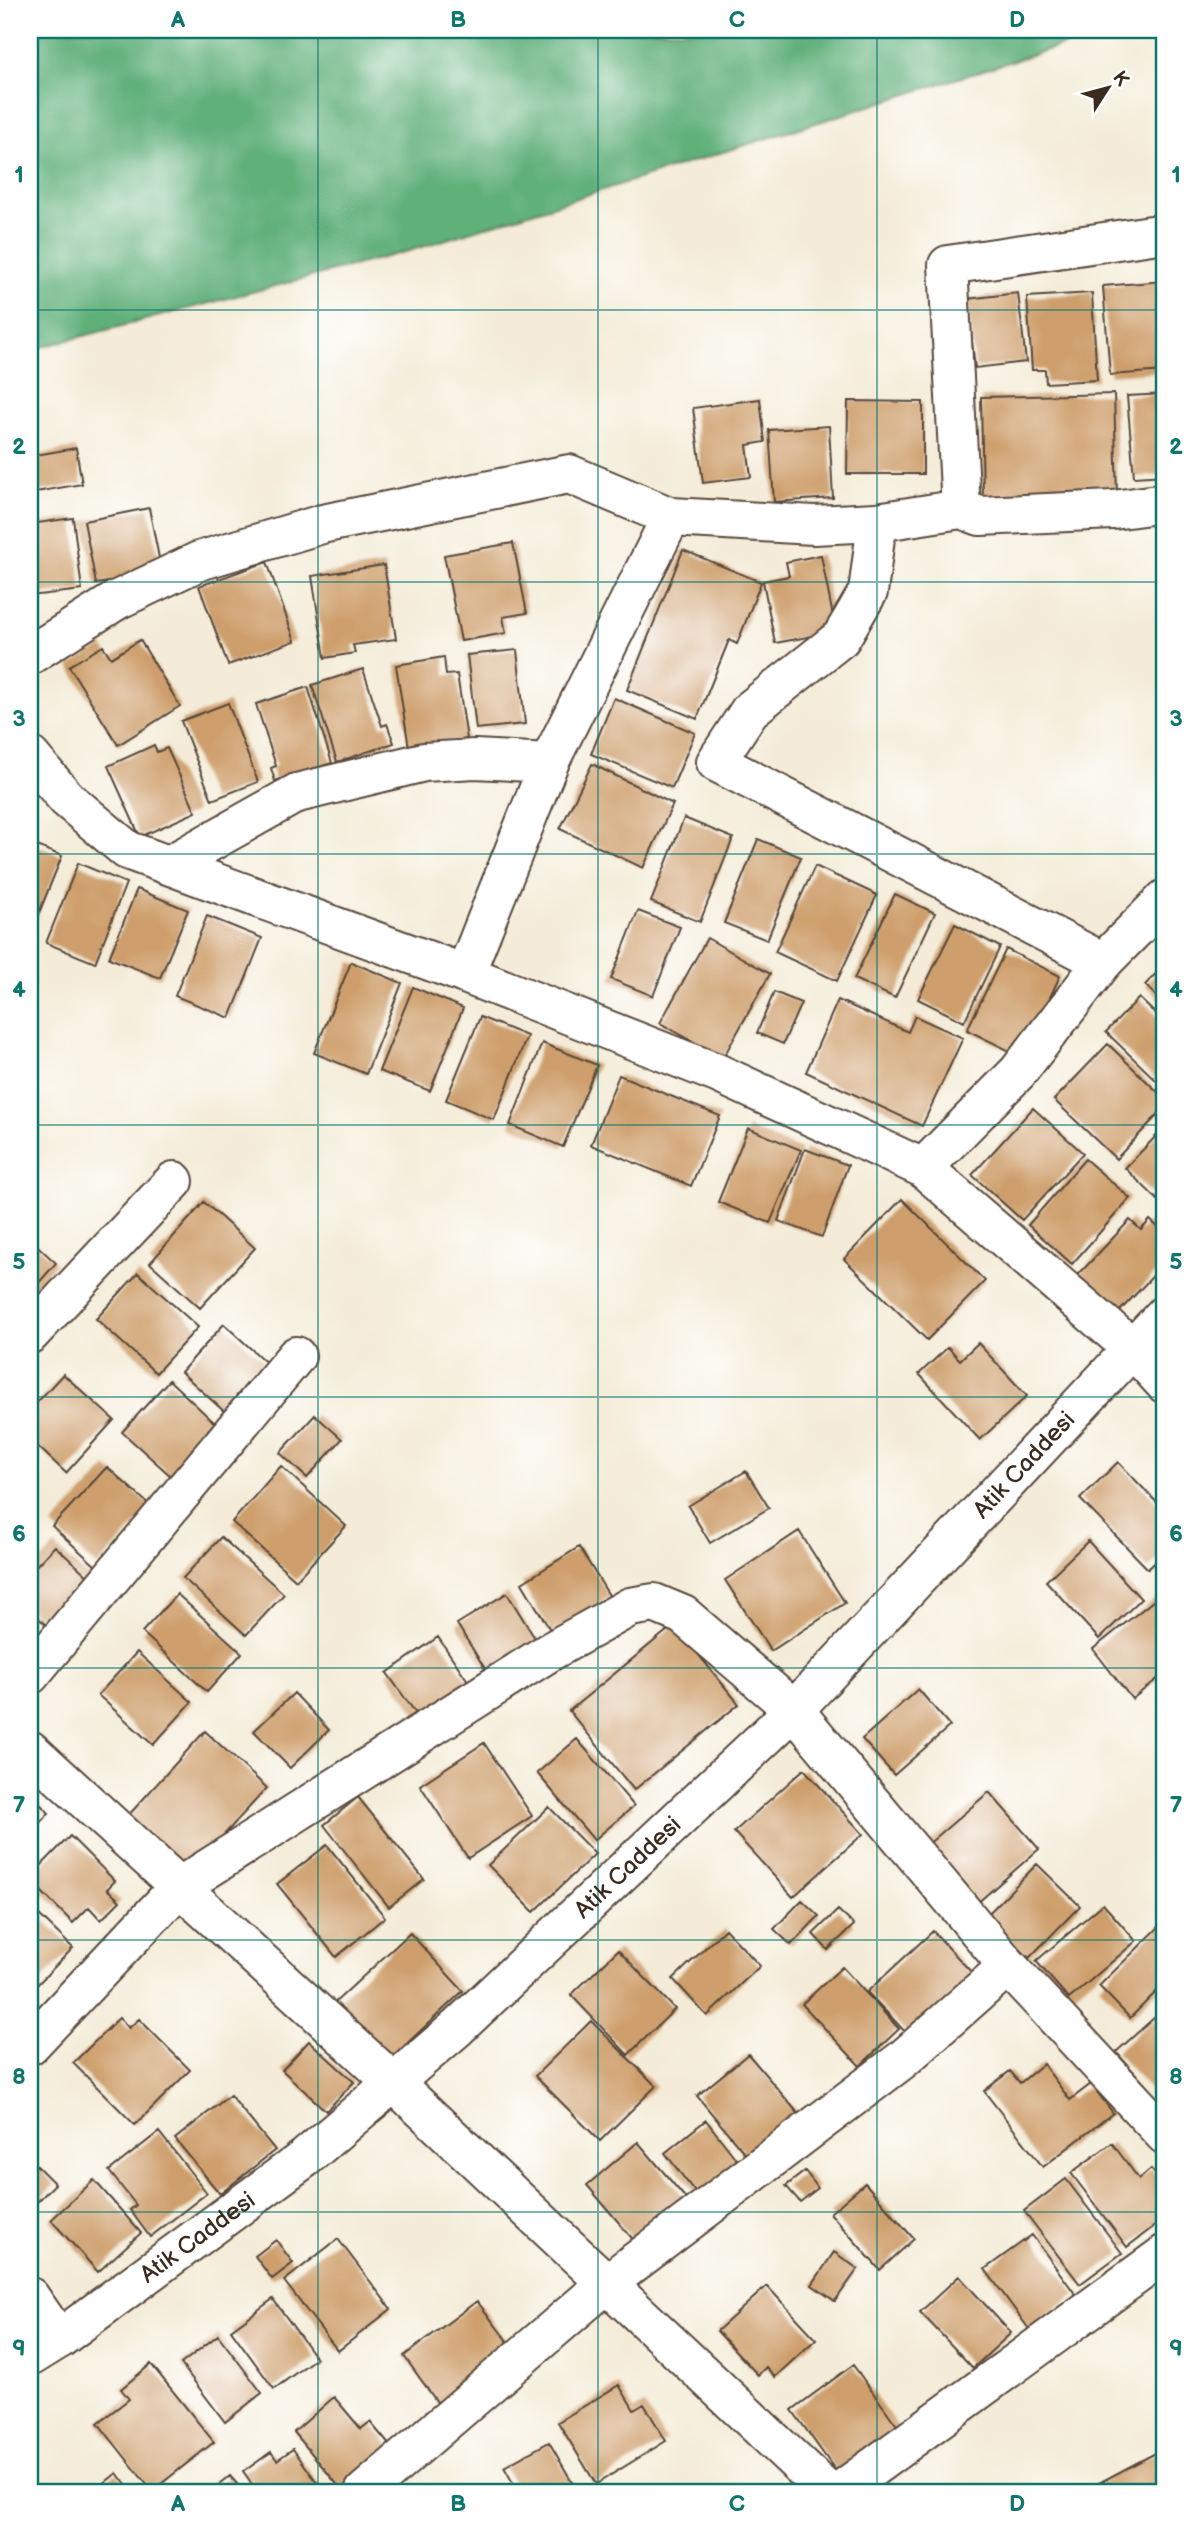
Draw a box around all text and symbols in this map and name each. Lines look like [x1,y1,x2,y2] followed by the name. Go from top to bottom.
[170,6,186,34] text: A
[450,6,466,34] text: B
[729,6,745,34] text: C
[1009,6,1025,34] text: D
[1072,52,1142,122] north arrow
[1107,67,1134,91] text: K
[14,161,24,189] text: 1
[1171,161,1181,189] text: 1
[12,433,26,461] text: 2
[1169,433,1183,461] text: 2
[12,705,26,733] text: 3
[1169,705,1183,733] text: 3
[12,976,26,1004] text: 4
[1169,976,1183,1004] text: 4
[12,1248,26,1276] text: 5
[1169,1248,1183,1276] text: 5
[967,1406,1081,1525] street label: Atik Caddesi
[12,1520,26,1548] text: 6
[1169,1520,1183,1548] text: 6
[13,1791,26,1819] text: 7
[1170,1791,1183,1819] text: 7
[568,1810,687,1925] street label: Atik Caddesi
[12,2063,26,2091] text: 8
[1169,2063,1183,2091] text: 8
[134,2186,261,2289] street label: Atik Caddesi
[12,2335,26,2363] text: 9
[1169,2335,1183,2363] text: 9
[170,2490,186,2518] text: A
[450,2490,466,2518] text: B
[729,2490,745,2518] text: C
[1009,2490,1025,2518] text: D

